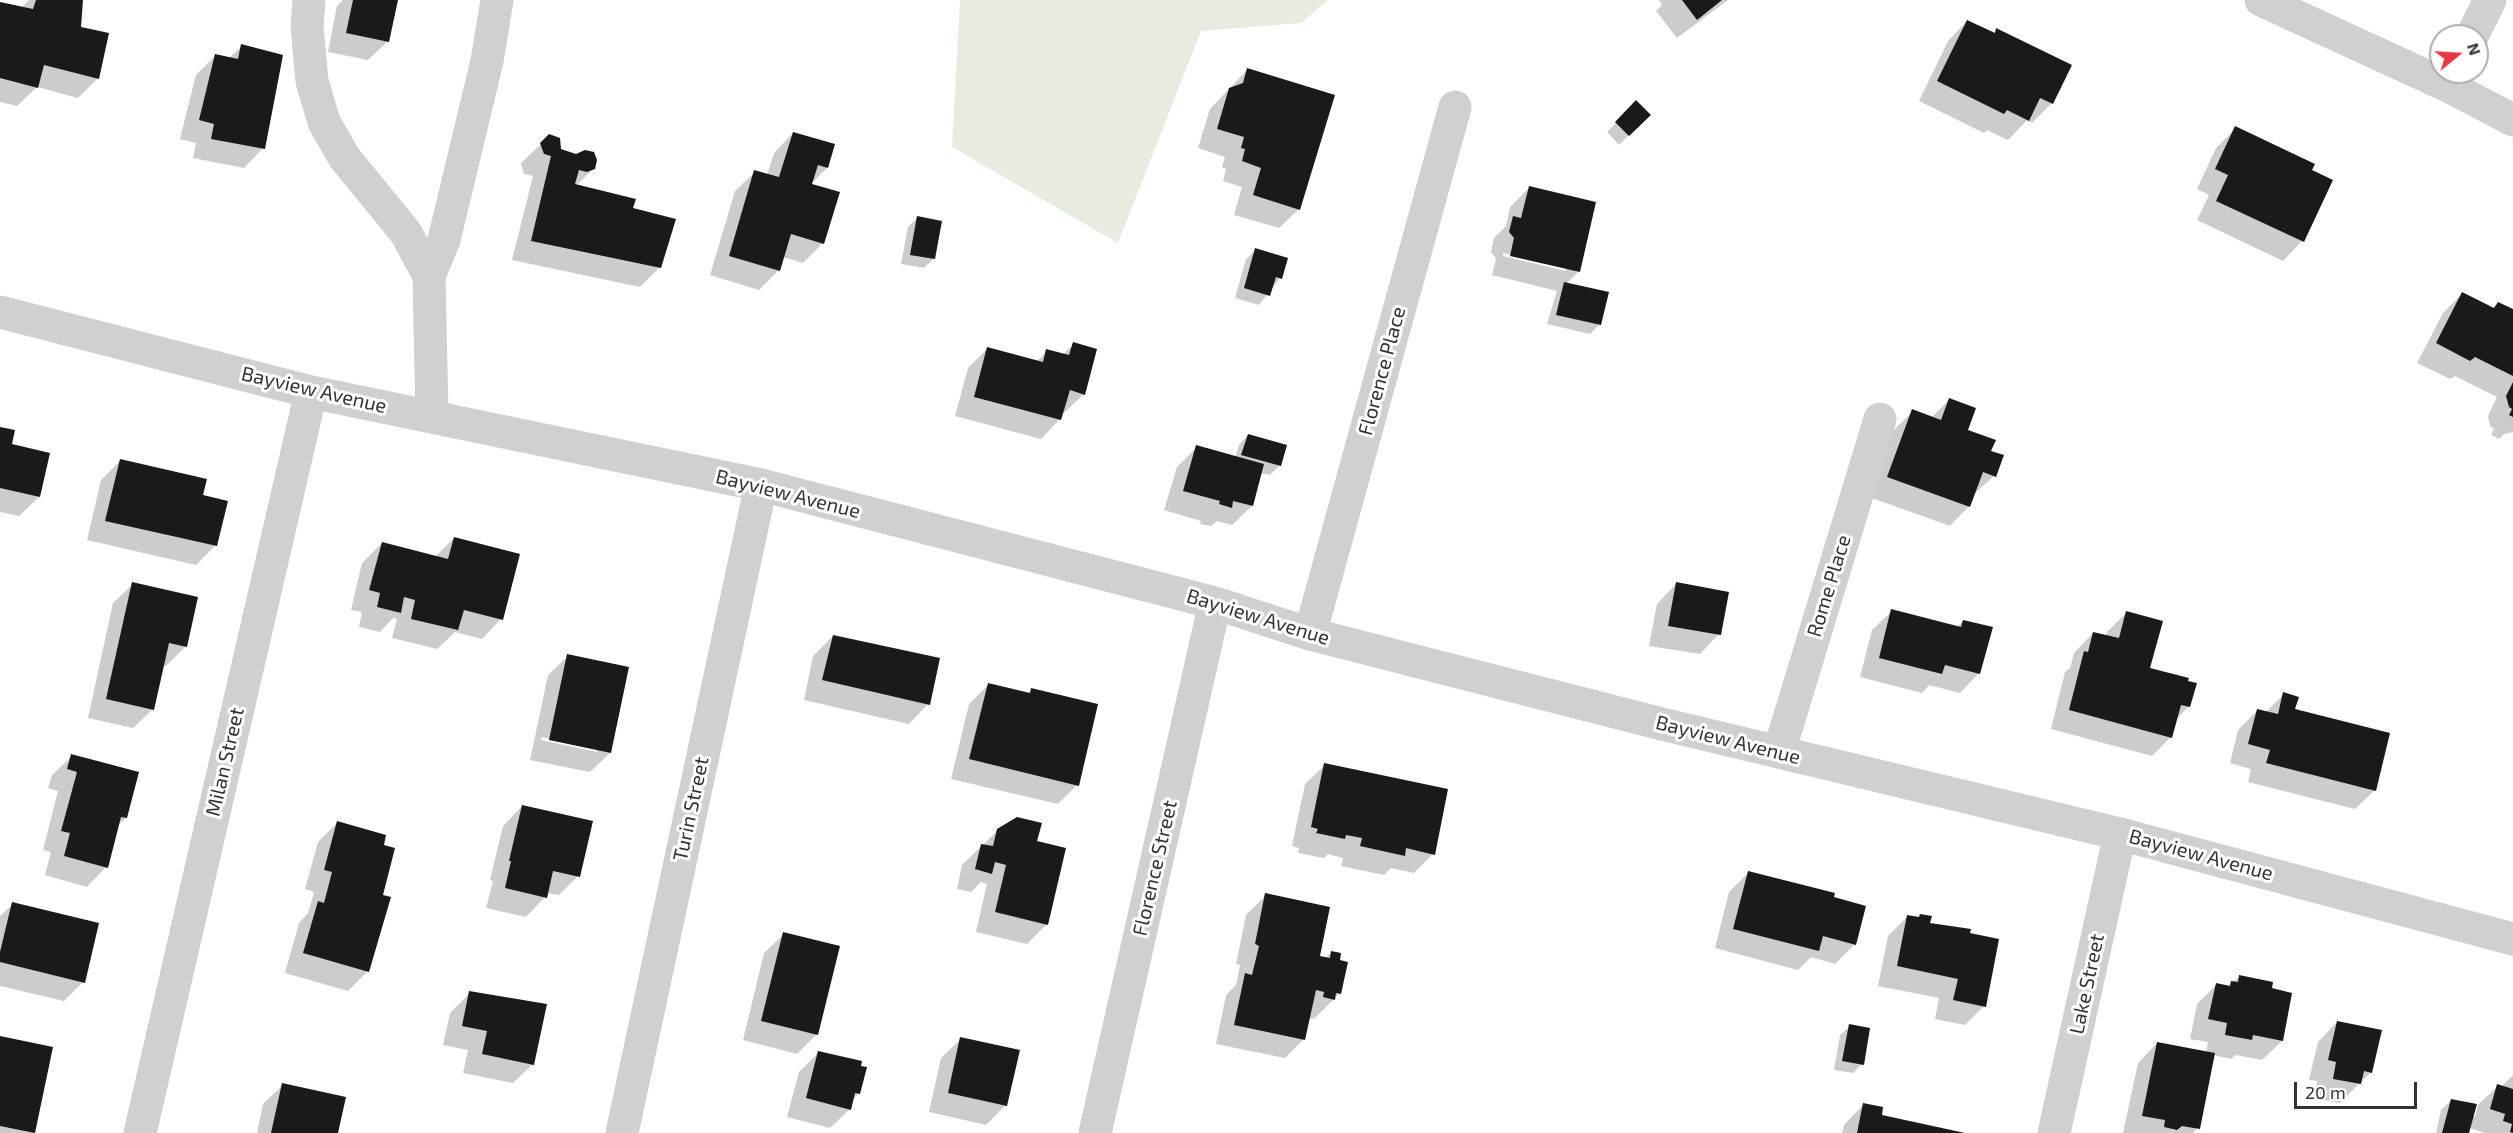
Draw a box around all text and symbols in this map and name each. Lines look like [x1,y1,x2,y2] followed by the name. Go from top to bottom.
[2429,24,2489,84] north arrow
[2464,40,2486,57] text: N
[1353,304,1411,438] street label: Florence Place
[239,362,389,418] street label: Bayview Avenue
[713,464,863,524] street label: Bayview Avenue
[1802,532,1856,640] street label: Rome Place
[1184,584,1332,650] street label: Bayview Avenue
[201,705,249,819] street label: Milan Street
[1653,710,1803,770] street label: Bayview Avenue
[668,755,714,863] street label: Turin Street
[1128,798,1182,938] street label: Florence Street
[2126,824,2276,886] street label: Bayview Avenue
[2065,932,2109,1036] street label: Lake Street
[2297,1070,2420,1108] scale bar
[2305,1081,2346,1103] text: 20 m

